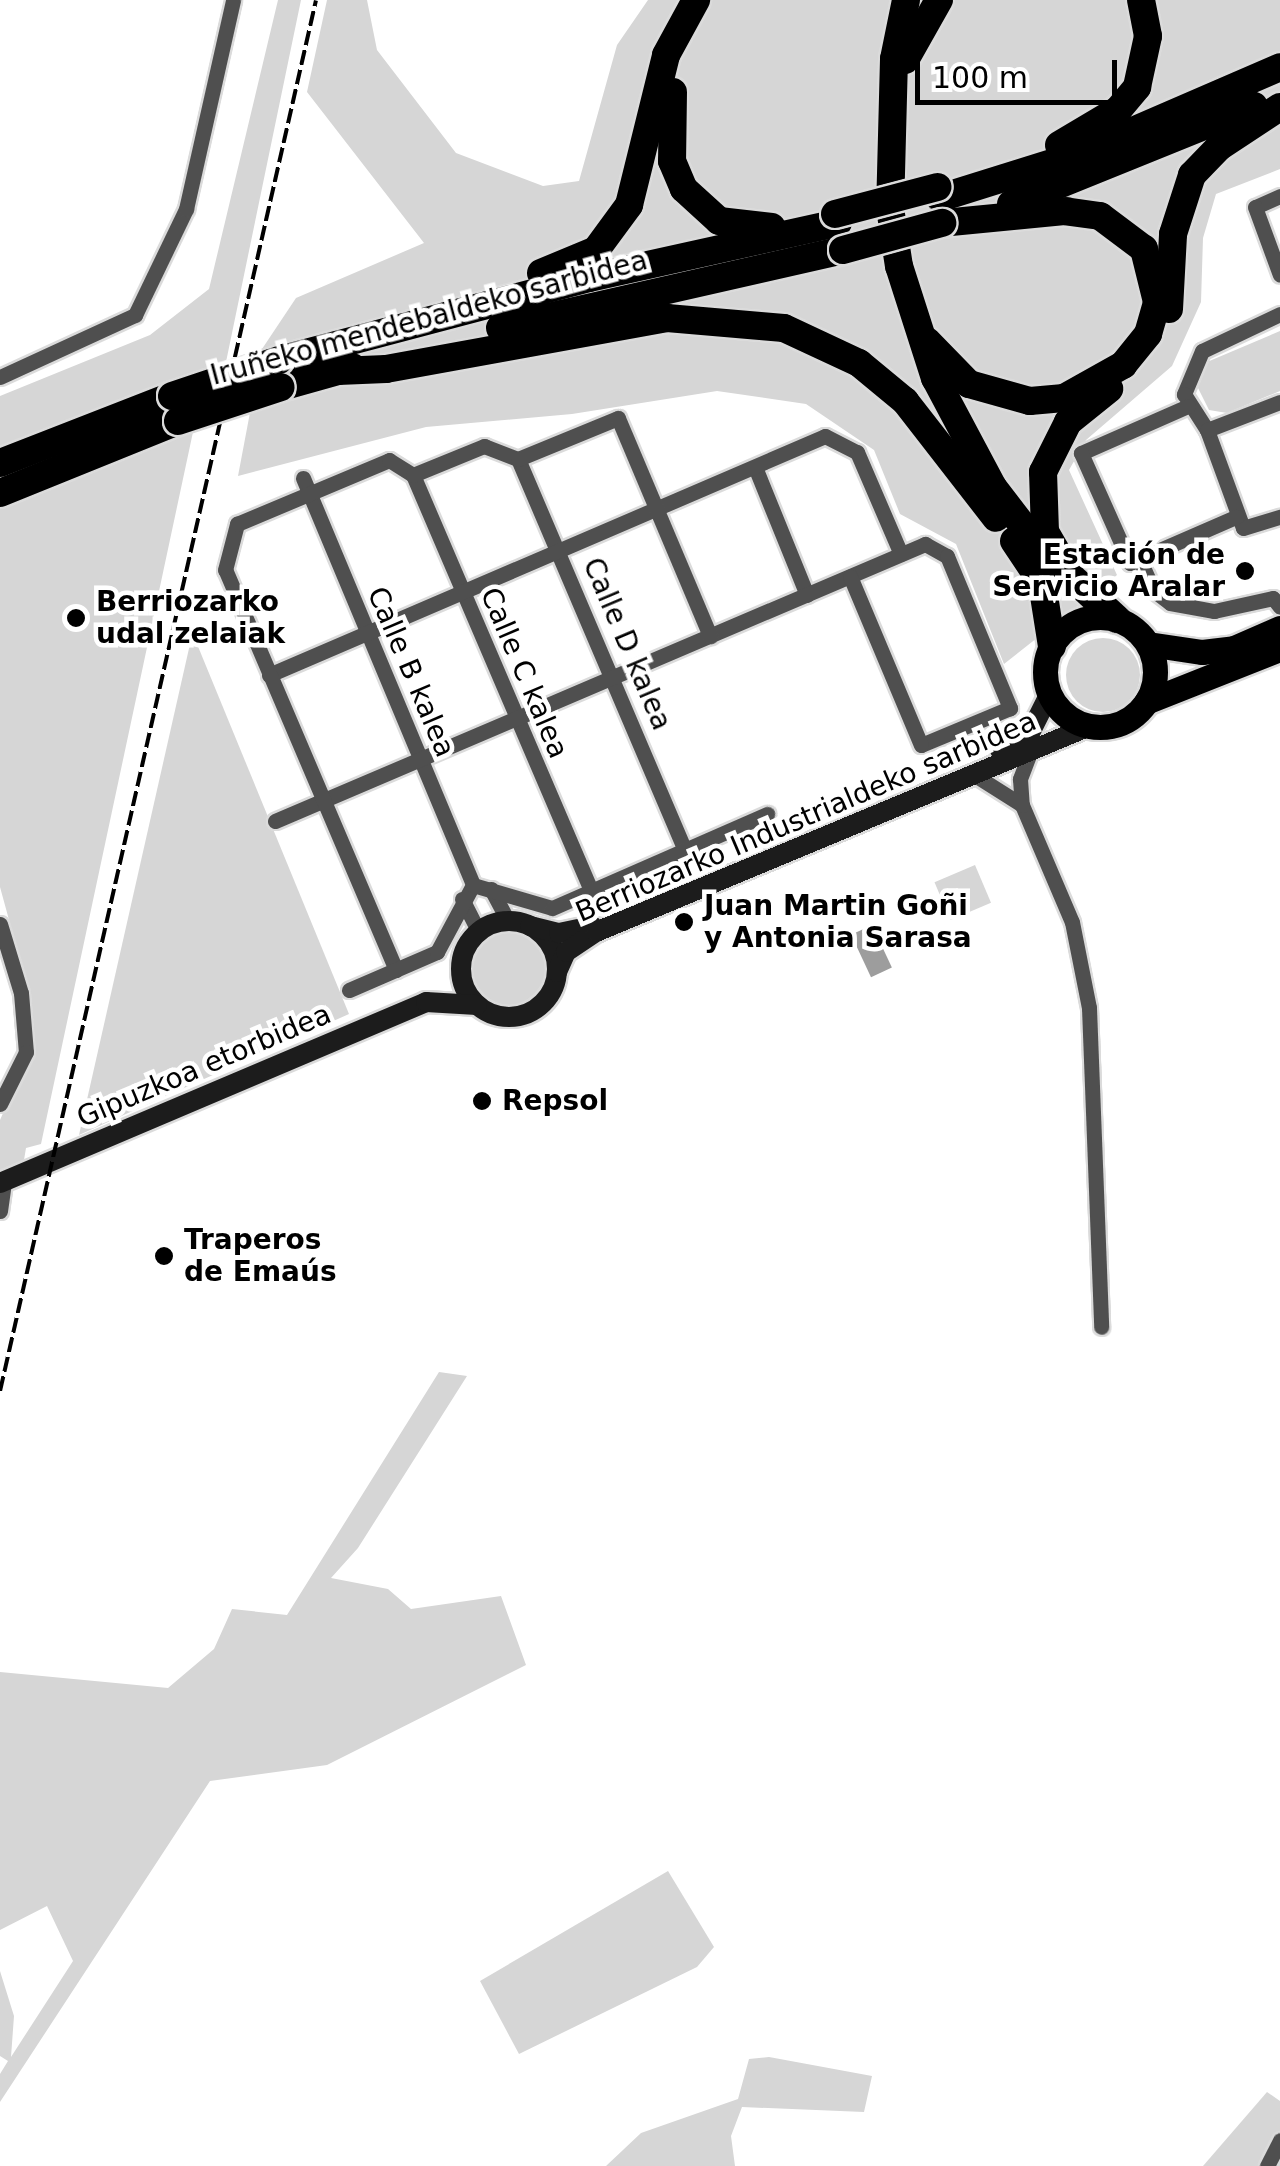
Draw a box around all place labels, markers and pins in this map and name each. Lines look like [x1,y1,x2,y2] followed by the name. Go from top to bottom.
[992,538,1225,604] place label: Estación de Servicio Aralar
[1234,560,1256,582] marker: Estación de Servicio Aralar
[96,585,285,651] place label: Berriozarko udal zelaiak
[65,607,87,629] marker: Berriozarko udal zelaiak
[704,889,972,955] place label: Juan Martin Goñi y Antonia Sarasa
[673,911,695,933] marker: Juan Martin Goñi y Antonia Sarasa
[502,1084,608,1118] place label: Repsol
[471,1090,493,1112] marker: Repsol
[184,1223,337,1289] place label: Traperos de Emaús
[153,1245,175,1267] marker: Traperos de Emaús

